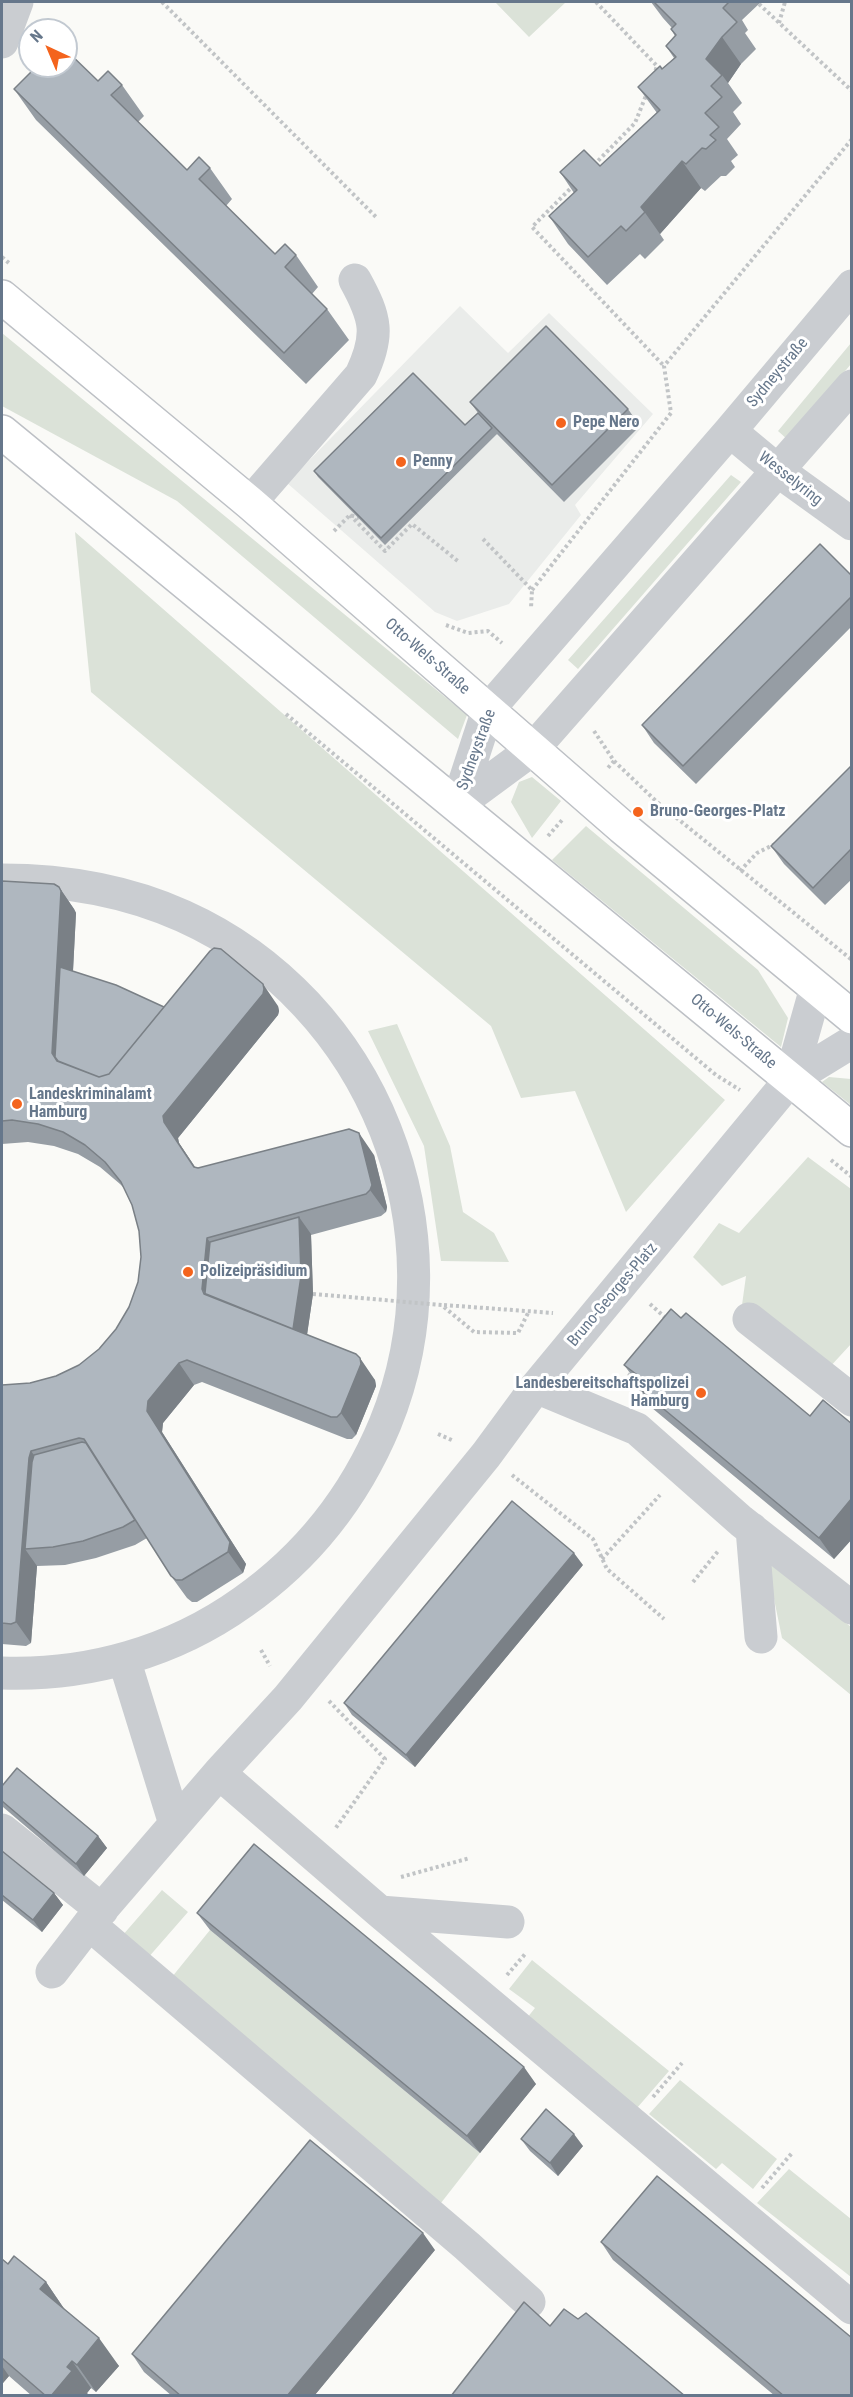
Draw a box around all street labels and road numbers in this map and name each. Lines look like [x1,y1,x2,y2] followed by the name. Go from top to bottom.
[743,334,813,412] street label: Sydneystraße
[754,448,826,510] street label: Wesselyring
[381,615,473,699] street label: Otto-Wels-Straße
[453,707,501,793] street label: Sydneystraße
[686,990,780,1074] street label: Otto-Wels-Straße
[564,1239,662,1351] street label: Bruno-Georges-Platz

